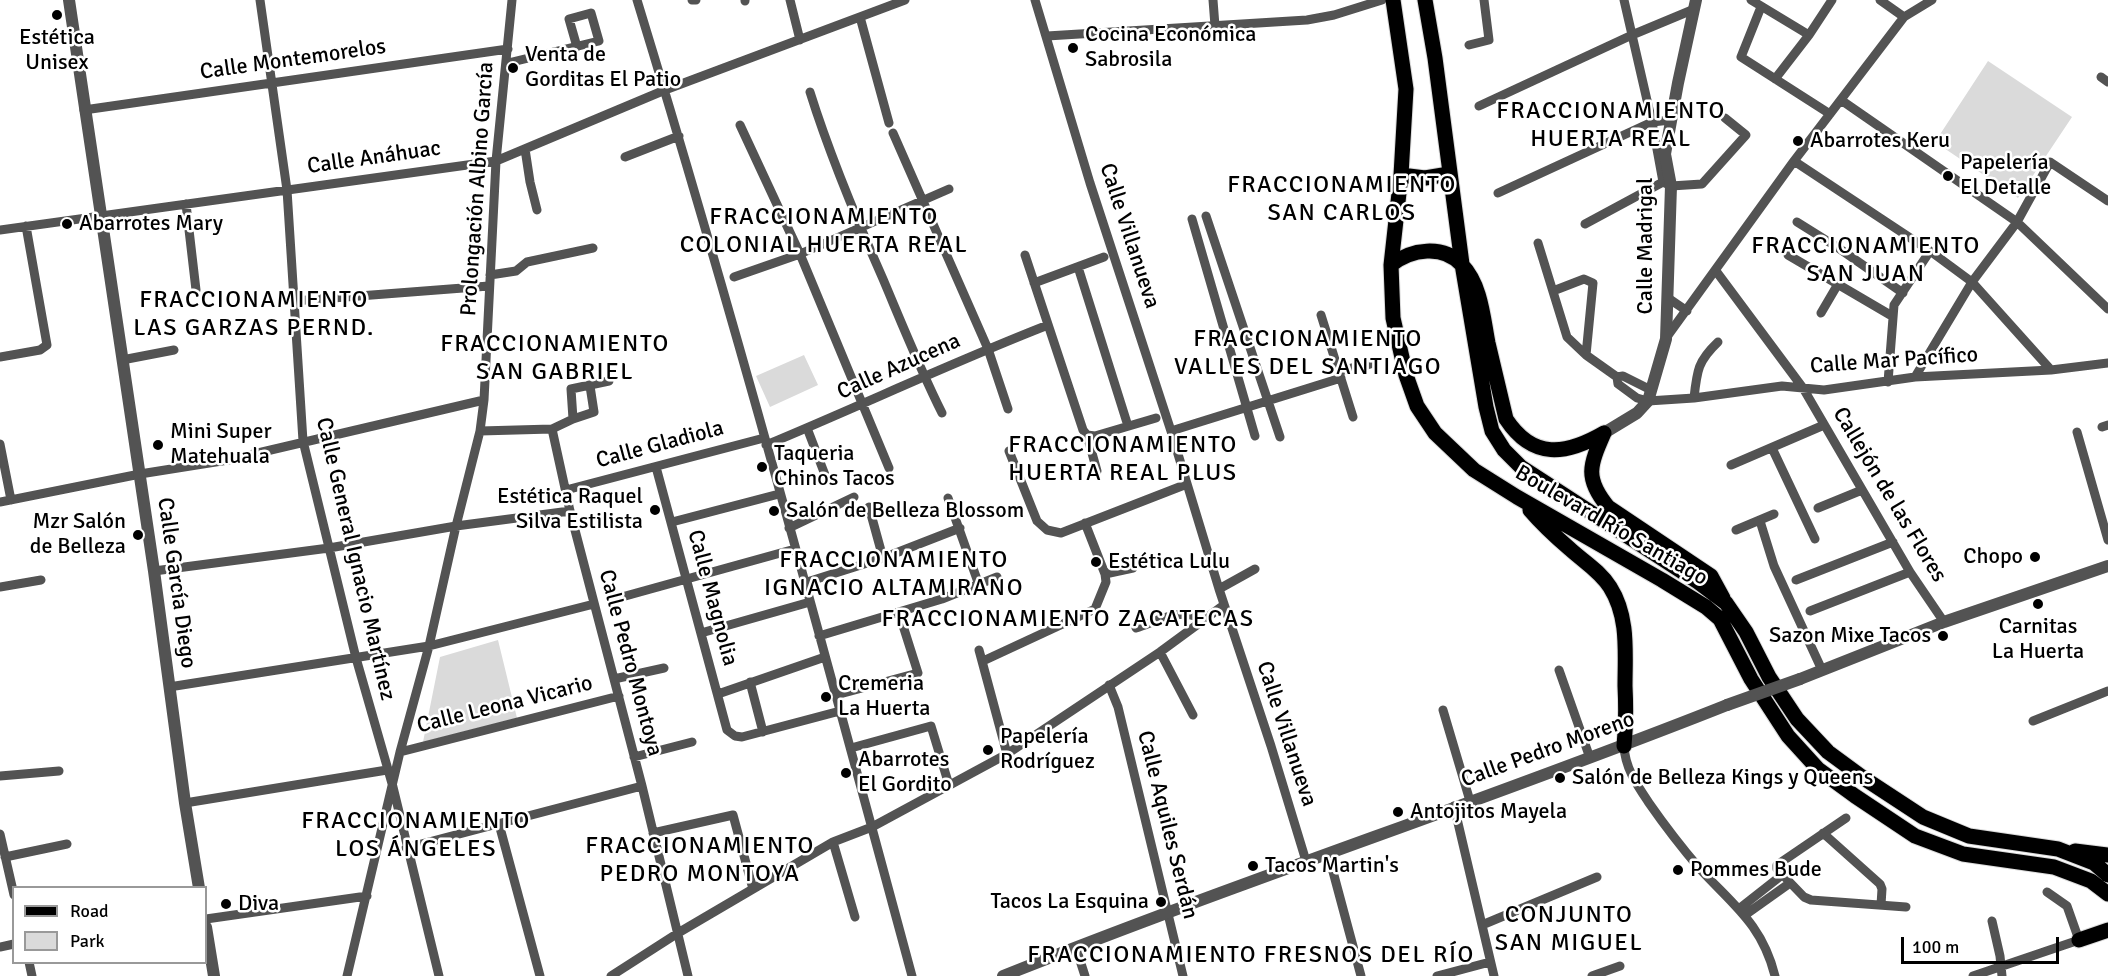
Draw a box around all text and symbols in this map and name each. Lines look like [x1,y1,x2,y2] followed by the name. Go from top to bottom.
[50,8,64,22] marker: Estética Unisex
[1085,22,1256,74] place label: Cocina Económica Sabrosila
[19,25,95,76] place label: Estética Unisex
[198,34,388,86] street label: Calle Montemorelos
[1066,41,1080,55] marker: Cocina Económica Sabrosila
[525,42,681,94] place label: Venta de Gorditas El Patio
[456,61,500,317] street label: Prolongación Albino García
[506,61,520,75] marker: Venta de Gorditas El Patio
[1496,98,1726,154] district label: FRACCIONAMIENTO HUERTA REAL
[1810,128,1950,154] place label: Abarrotes Keru
[1791,134,1805,148] marker: Abarrotes Keru
[305,136,443,180] street label: Calle Anáhuac
[1960,150,2051,202] place label: Papelería El Detalle
[1093,160,1165,312] street label: Calle Villanueva
[1941,169,1955,183] marker: Papelería El Detalle
[1227,172,1457,228] district label: FRACCIONAMIENTO SAN CARLOS
[1633,178,1659,314] street label: Calle Madrigal
[680,204,968,260] district label: FRACCIONAMIENTO COLONIAL HUERTA REAL
[79,211,223,237] place label: Abarrotes Mary
[60,217,74,231] marker: Abarrotes Mary
[1751,233,1981,289] district label: FRACCIONAMIENTO SAN JUAN
[133,287,375,343] district label: FRACCIONAMIENTO LAS GARZAS PERND.
[1174,326,1442,382] district label: FRACCIONAMIENTO VALLES DEL SANTIAGO
[833,328,965,406] street label: Calle Azucena
[440,331,670,387] district label: FRACCIONAMIENTO SAN GABRIEL
[1809,342,1979,380] street label: Calle Mar Pacífico
[1826,403,1952,587] street label: Callejón de las Flores
[310,415,400,703] street label: Calle General Ignacio Martínez
[593,415,727,475] street label: Calle Gladiola
[170,419,272,470] place label: Mini Super Matehuala
[1008,432,1238,488] district label: FRACCIONAMIENTO HUERTA REAL PLUS
[151,438,165,452] marker: Mini Super Matehuala
[774,441,895,493] place label: Taqueria Chinos Tacos
[755,460,769,474] marker: Taqueria Chinos Tacos
[1510,460,1712,592] street label: Boulevard Río Santiago
[497,484,643,536] place label: Estética Raquel Silva Estilista
[151,496,201,670] street label: Calle García Diego
[786,498,1024,524] place label: Salón de Belleza Blossom
[648,503,662,517] marker: Estética Raquel Silva Estilista
[767,504,781,518] marker: Salón de Belleza Blossom
[30,509,126,560] place label: Mzr Salón de Belleza
[681,527,743,669] street label: Calle Magnolia
[131,528,145,542] marker: Mzr Salón de Belleza
[1963,544,2023,570] place label: Chopo
[764,547,1024,603] district label: FRACCIONAMIENTO IGNACIO ALTAMIRANO
[1108,549,1230,575] place label: Estética Lulu
[2028,550,2042,564] marker: Chopo
[1089,555,1103,569] marker: Estética Lulu
[592,567,668,759] street label: Calle Pedro Montoya
[2031,597,2045,611] marker: Carnitas La Huerta
[881,606,1255,634] district label: FRACCIONAMIENTO ZACATECAS
[1992,614,2084,666] place label: Carnitas La Huerta
[1769,623,1931,649] place label: Sazon Mixe Tacos
[1936,629,1950,643] marker: Sazon Mixe Tacos
[1250,658,1322,810] street label: Calle Villanueva
[414,670,596,740] street label: Calle Leona Vicario
[838,671,930,722] place label: Cremeria La Huerta
[819,690,833,704] marker: Cremeria La Huerta
[1458,706,1638,794] street label: Calle Pedro Moreno
[1000,724,1095,776] place label: Papelería Rodríguez
[1131,728,1203,922] street label: Calle Aquiles Serdán
[981,743,995,757] marker: Papelería Rodríguez
[858,747,952,798] place label: Abarrotes El Gordito
[1572,765,1873,791] place label: Salón de Belleza Kings y Queens
[839,766,853,780] marker: Abarrotes El Gordito
[1553,771,1567,785] marker: Salón de Belleza Kings y Queens
[1410,799,1567,825] place label: Antojitos Mayela
[1391,805,1405,819] marker: Antojitos Mayela
[301,808,531,864] district label: FRACCIONAMIENTO LOS ÁNGELES
[585,833,815,889] district label: FRACCIONAMIENTO PEDRO MONTOYA
[1265,853,1399,879] place label: Tacos Martin's
[1690,857,1822,883] place label: Pommes Bude
[1246,859,1260,873] marker: Tacos Martin's
[1671,863,1685,877] marker: Pommes Bude
[12,886,207,964] legend
[991,889,1149,915] place label: Tacos La Esquina
[238,891,279,917] place label: Diva
[1154,895,1168,909] marker: Tacos La Esquina
[219,897,233,911] marker: Diva
[70,900,109,922] text: Road
[1495,902,1643,958] district label: CONJUNTO SAN MIGUEL
[1904,925,2062,963] scale bar
[70,930,105,952] text: Park
[1912,936,1959,958] text: 100 m
[1027,942,1475,970] district label: FRACCIONAMIENTO FRESNOS DEL RÍO

